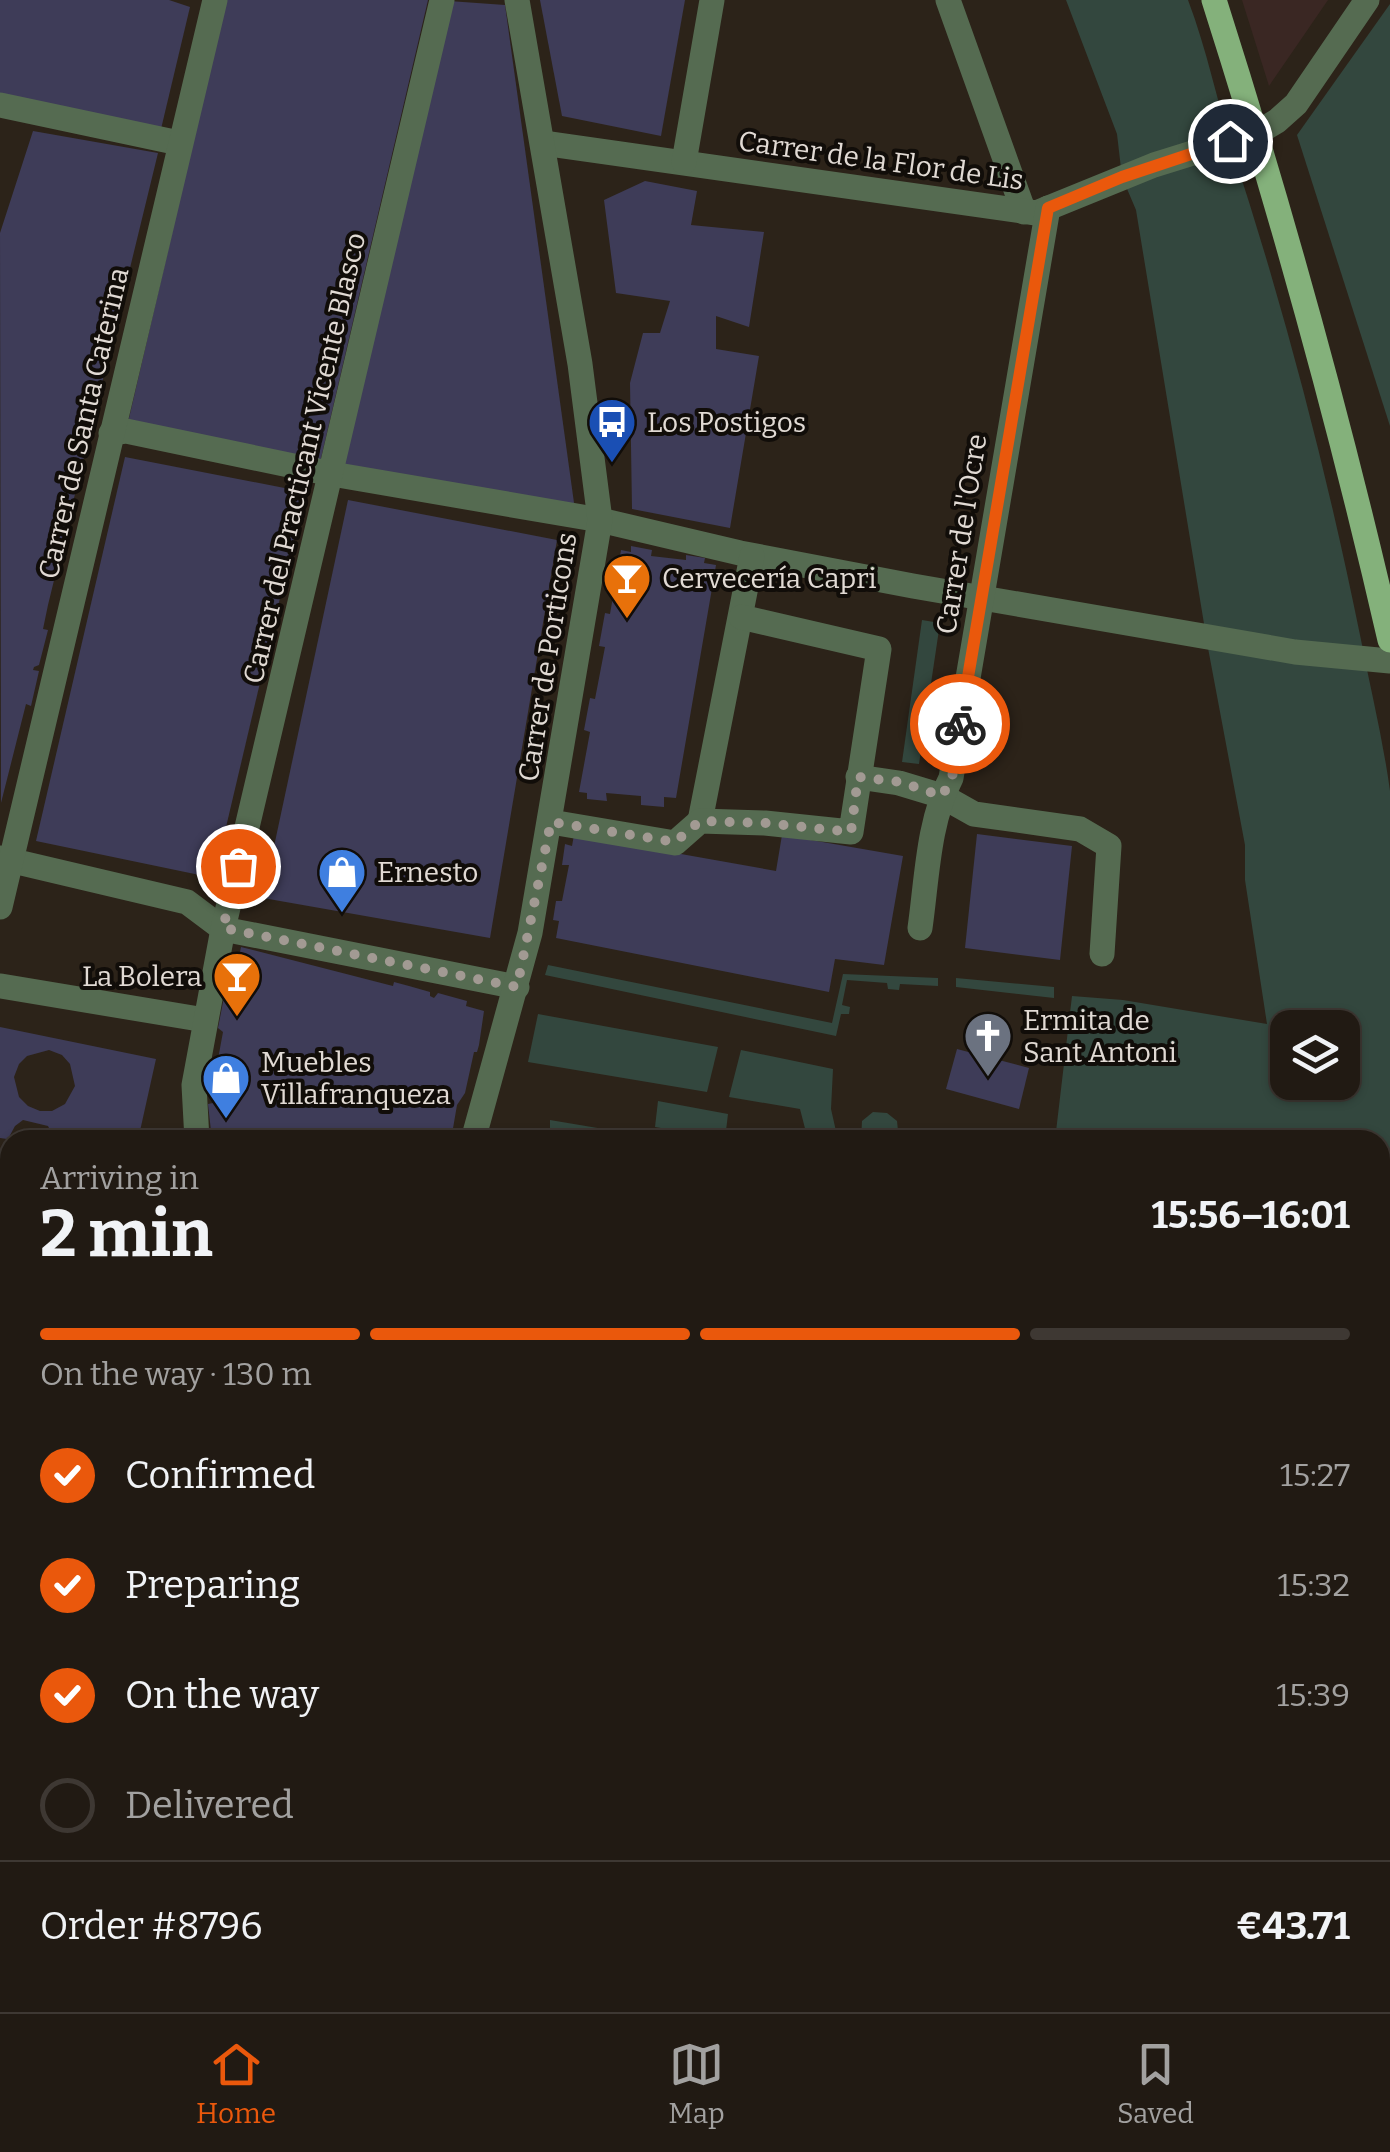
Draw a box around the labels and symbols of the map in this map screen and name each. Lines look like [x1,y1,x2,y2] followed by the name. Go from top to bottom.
[1188,99,1273,184] pin
[736,124,1026,197] street label: Carrer de la Flor de Lis
[236,229,373,687] street label: Carrer del Practicant Vicente Blasco
[32,264,135,582] street label: Carrer de Santa Caterina
[586,396,638,464] bus stop icon: Los Postigos
[647,406,806,439] place label: Los Postigos
[929,432,994,637] street label: Carrer de l'Ocre
[512,530,583,784] street label: Carrer de Porticons
[601,552,653,620] bar icon: Cervecería Capri
[662,562,877,595] place label: Cervecería Capri
[910,674,1010,774] courier
[196,824,281,909] pin
[316,846,368,914] shop icon: Ernesto
[377,856,478,889] place label: Ernesto
[211,950,263,1018] bar icon: La Bolera
[82,960,202,993] place label: La Bolera
[1023,1004,1177,1069] place label: Ermita de Sant Antoni
[962,1010,1014,1078] church icon: Ermita de Sant Antoni
[261,1046,451,1111] place label: Muebles Villafranqueza
[200,1052,252,1120] shop icon: Muebles Villafranqueza

